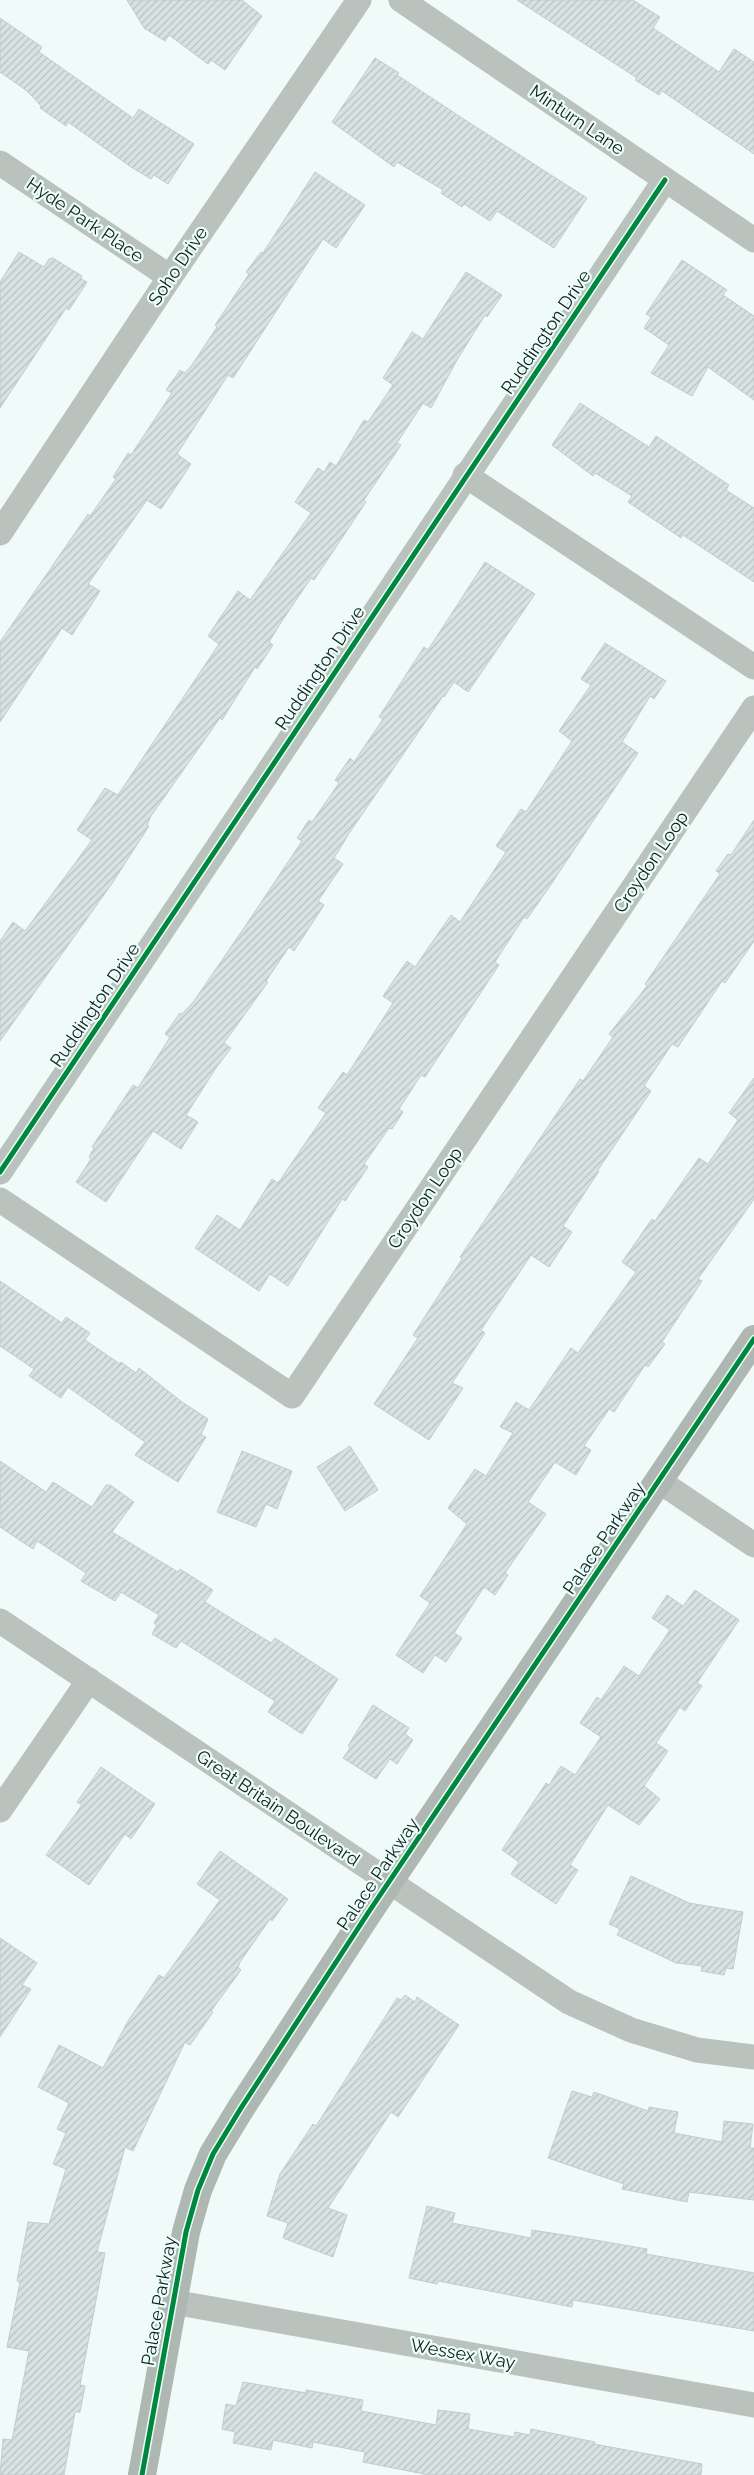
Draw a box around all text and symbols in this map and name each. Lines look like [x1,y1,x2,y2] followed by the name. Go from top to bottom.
[526,80,629,159] street label: Minturn Lane
[23,173,148,267] street label: Hyde Park Place
[144,222,212,309] street label: Soho Drive
[496,265,595,398] street label: Ruddington Drive
[270,601,369,734] street label: Ruddington Drive
[609,807,692,917] street label: Croydon Loop
[45,938,144,1071] street label: Ruddington Drive
[383,1143,466,1253] street label: Croydon Loop
[558,1477,649,1598] street label: Palace Parkway
[193,1745,364,1870] street label: Great Britain Boulevard
[332,1813,423,1934] street label: Palace Parkway
[137,2234,180,2367] street label: Palace Parkway
[409,2334,517,2373] street label: Wessex Way

